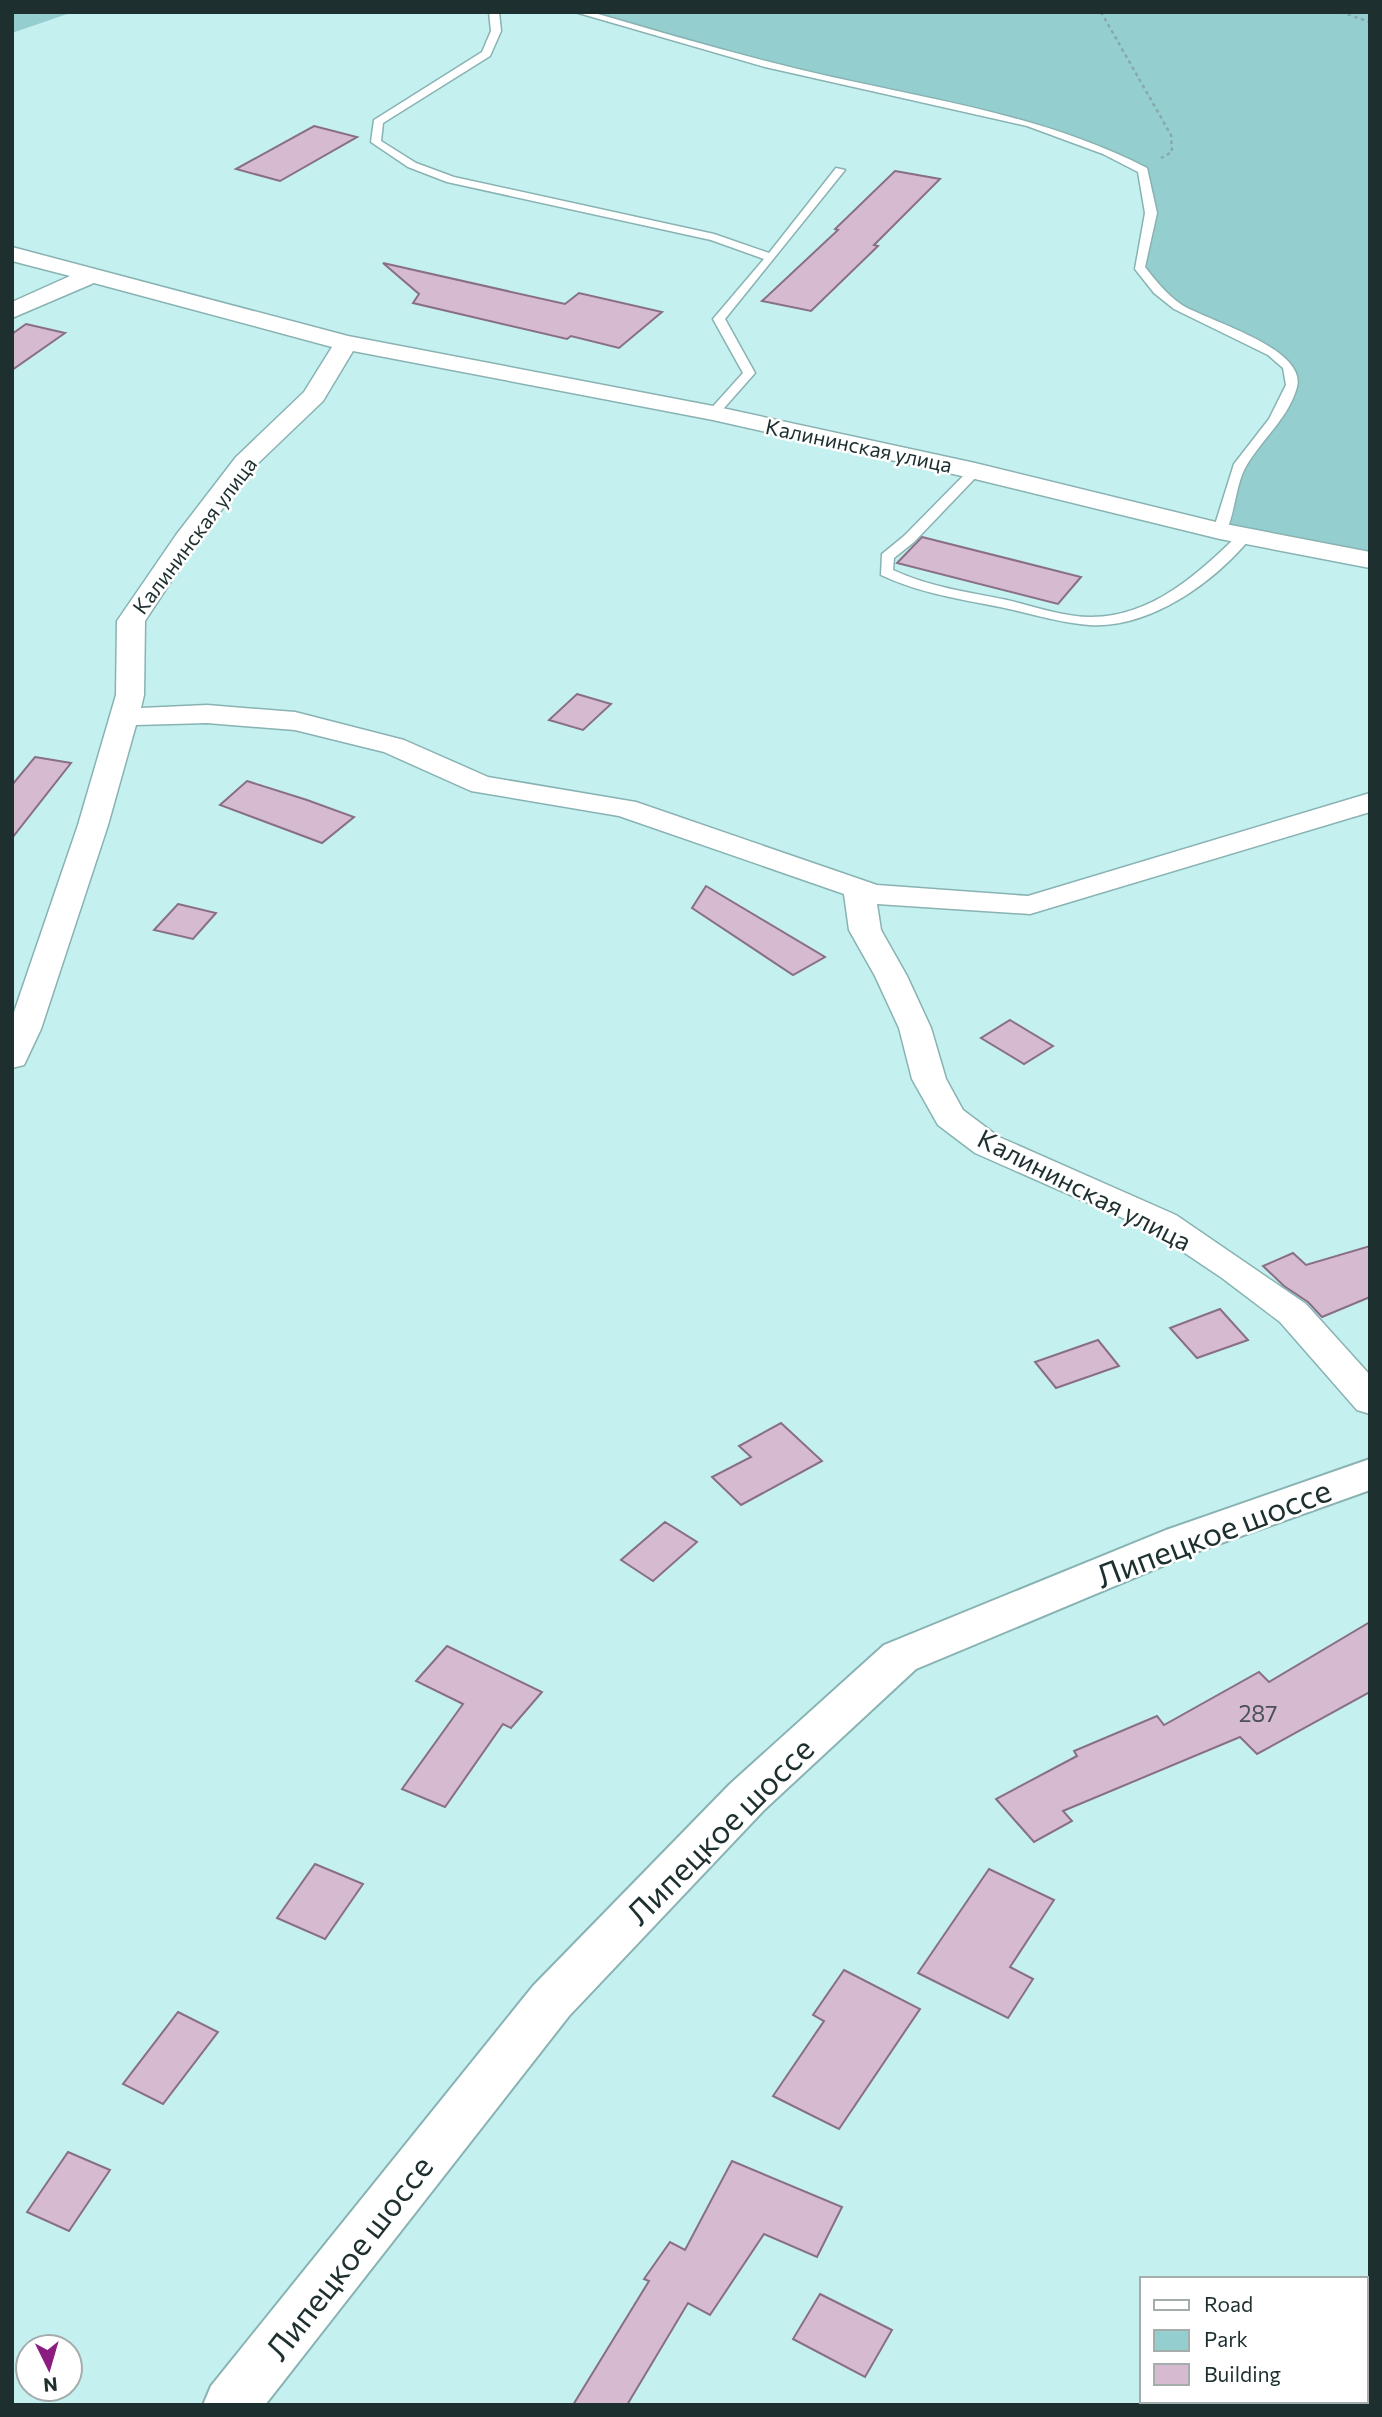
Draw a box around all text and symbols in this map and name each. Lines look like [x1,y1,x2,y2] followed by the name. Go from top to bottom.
[763,413,955,477] street label: Калининская улица
[127,452,261,618] street label: Калининская улица
[973,1122,1197,1256] street label: Калининская улица
[1090,1469,1336,1595] street label: Липецкое шоссе
[1239,1699,1277,1727] house number: 287
[617,1728,821,1932] street label: Липецкое шоссе
[256,2147,440,2367] street label: Липецкое шоссе
[1140,2277,1368,2403] legend
[1204,2291,1253,2316] text: Road
[1204,2326,1248,2351] text: Park
[14,2333,84,2403] north arrow
[1204,2361,1281,2386] text: Building
[42,2373,59,2398] text: N

